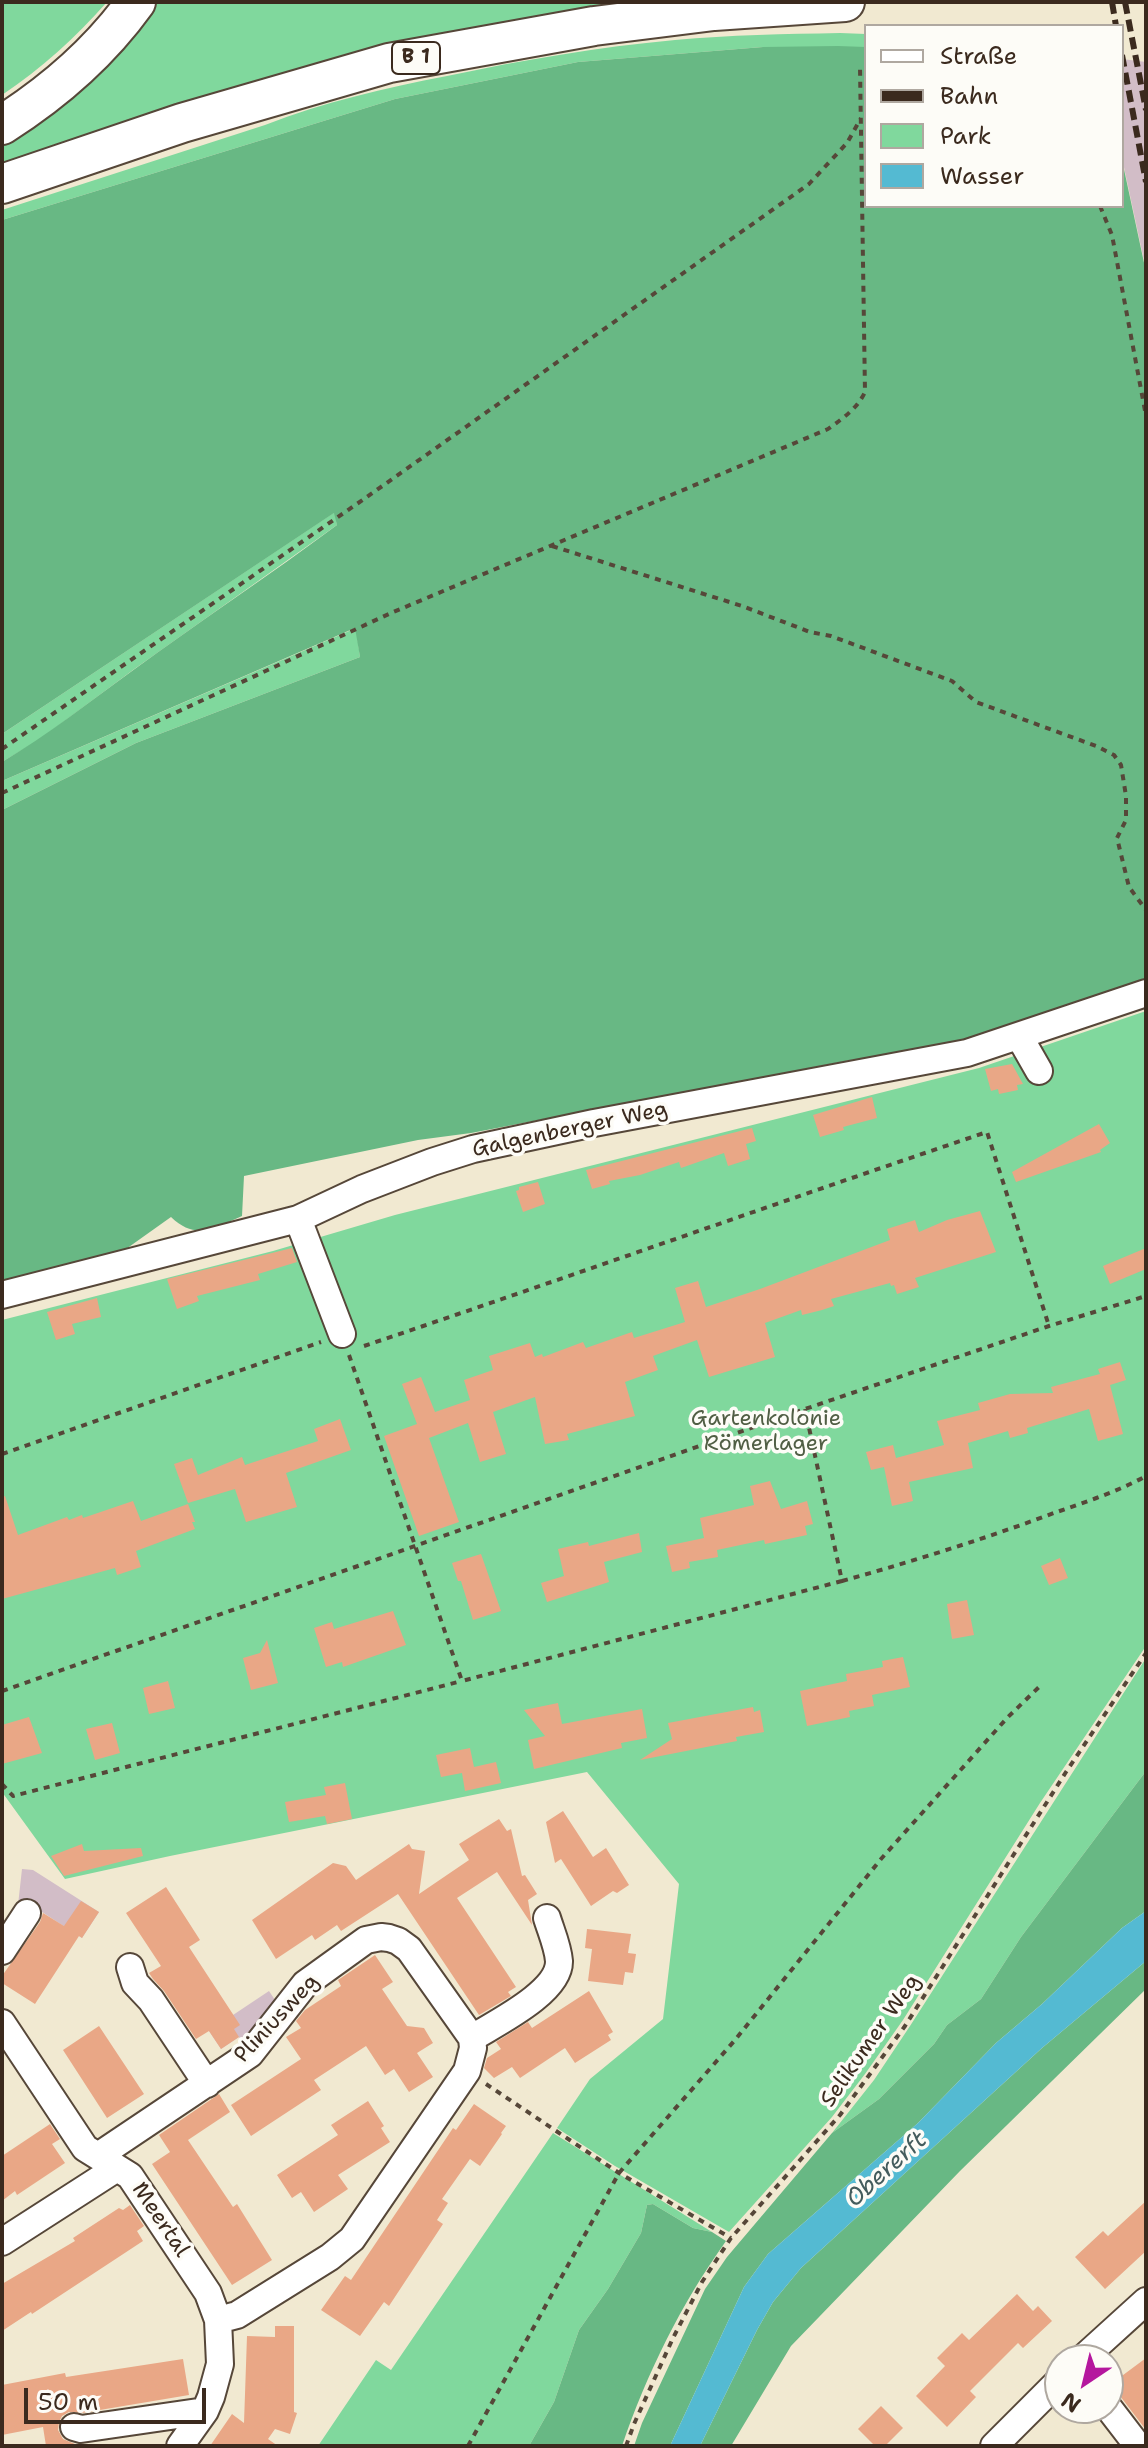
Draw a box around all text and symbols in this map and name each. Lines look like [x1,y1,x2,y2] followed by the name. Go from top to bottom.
[864,24,1124,208] legend
[940,40,1017,72] text: Straße
[392,42,440,74] road number: B 1
[940,80,998,112] text: Bahn
[940,120,992,152] text: Park
[940,160,1024,192] text: Wasser
[470,1096,670,1164] street label: Galgenberger Weg
[691,1406,841,1458] park label: Gartenkolonie Römerlager
[229,1969,325,2069] street label: Pliniusweg
[815,1970,927,2112] street label: Selikumer Weg
[841,2126,933,2214] water label: Obererft
[125,2178,195,2262] street label: Meertal
[1044,2344,1124,2424] north arrow
[28,2372,210,2422] scale bar
[38,2386,98,2418] text: 50 m
[1056,2386,1087,2419] text: N

